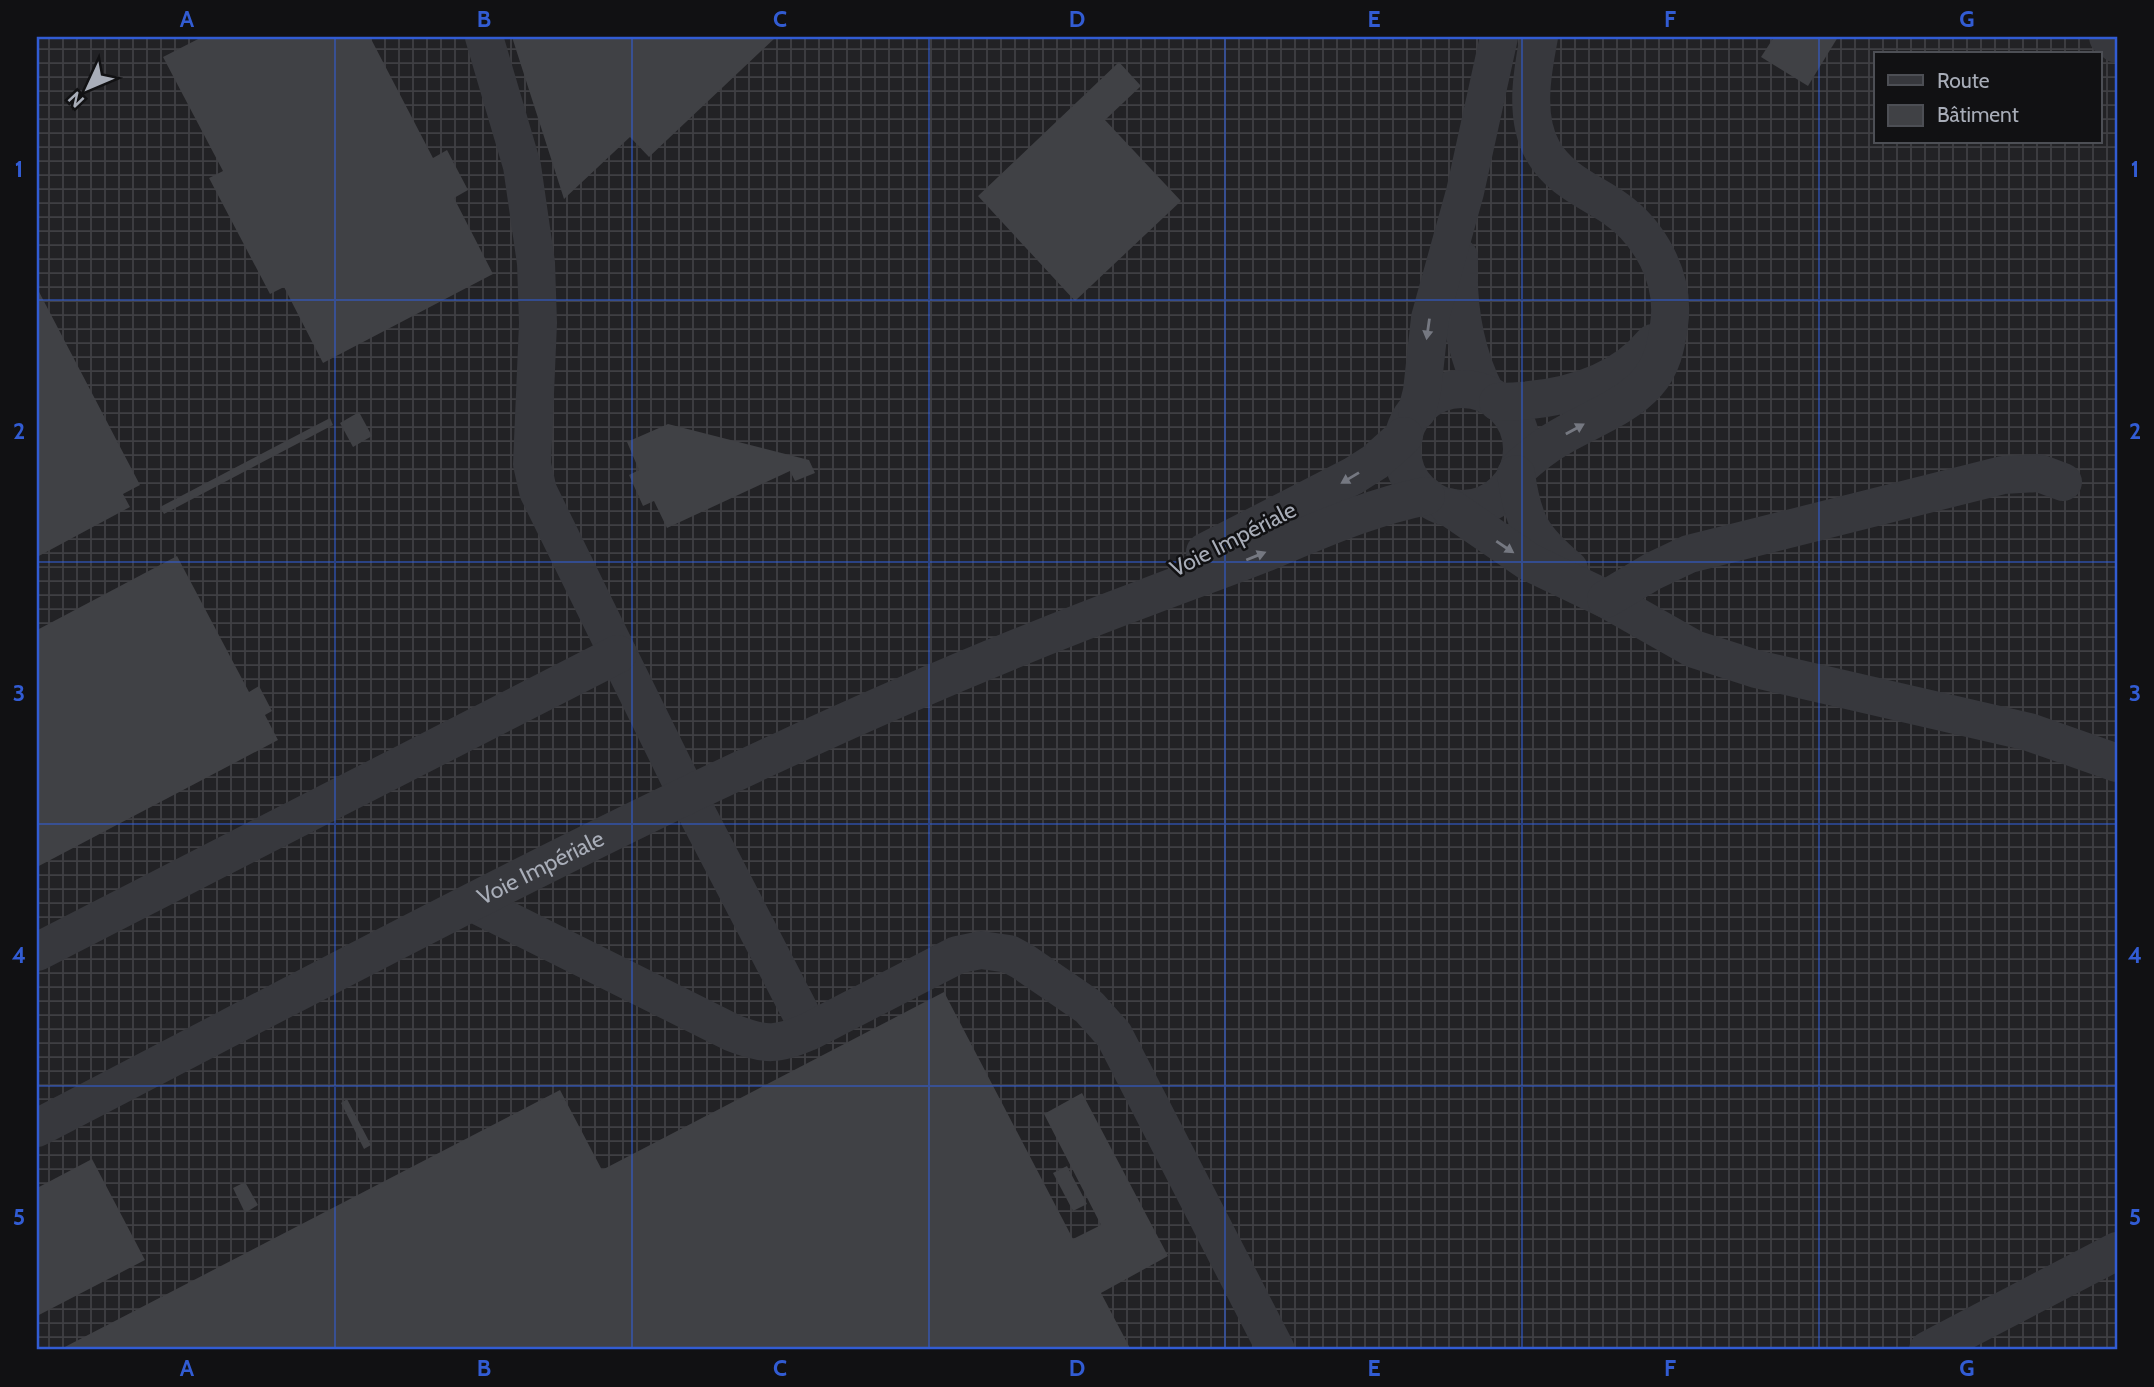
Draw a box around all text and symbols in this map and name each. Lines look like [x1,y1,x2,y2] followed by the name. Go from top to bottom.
[180,5,195,33] text: A
[477,5,491,33] text: B
[773,5,787,33] text: C
[1069,5,1085,33] text: D
[1367,5,1381,33] text: E
[1664,5,1676,33] text: F
[1959,5,1975,33] text: G
[52,52,122,122] north arrow
[1874,52,2102,144] legend
[1937,68,1990,93] text: Route
[63,87,89,112] text: N
[1937,102,2019,127] text: Bâtiment
[15,155,23,183] text: 1
[2131,155,2139,183] text: 1
[1422,318,1433,340] one-way arrow
[13,417,25,445] text: 2
[2129,417,2141,445] text: 2
[1565,423,1585,435] one-way arrow
[1341,472,1360,484] one-way arrow
[1165,495,1301,583] street label: Voie Impériale
[1495,540,1515,553] one-way arrow
[1246,551,1267,562] one-way arrow
[13,679,25,707] text: 3
[2129,679,2141,707] text: 3
[473,824,609,911] street label: Voie Impériale
[12,941,26,969] text: 4
[2128,941,2142,969] text: 4
[13,1203,25,1231] text: 5
[2129,1203,2141,1231] text: 5
[180,1354,195,1382] text: A
[477,1354,491,1382] text: B
[773,1354,787,1382] text: C
[1069,1354,1085,1382] text: D
[1367,1354,1381,1382] text: E
[1664,1354,1676,1382] text: F
[1959,1354,1975,1382] text: G

